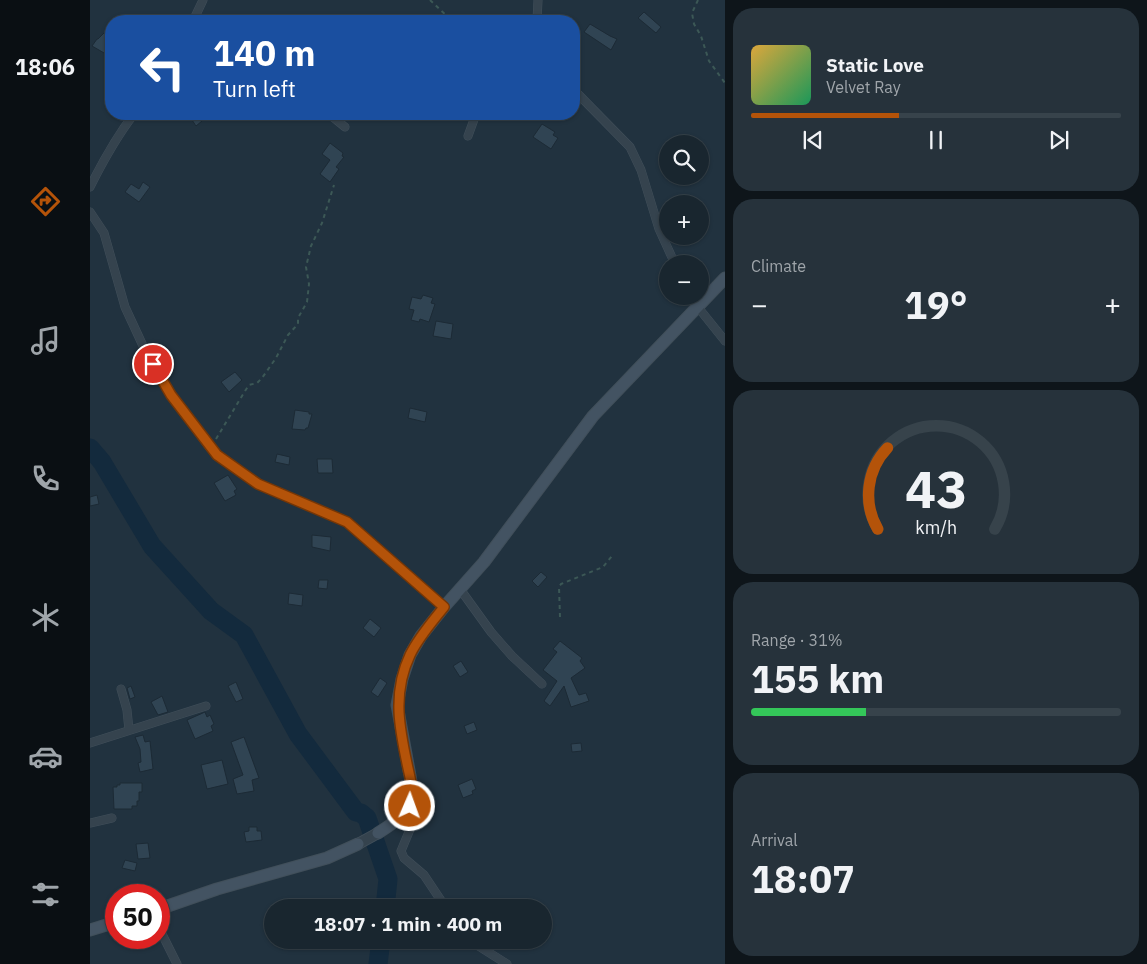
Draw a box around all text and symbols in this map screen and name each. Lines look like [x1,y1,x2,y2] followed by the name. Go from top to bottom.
[213,30,316,76] text: 140 m
[130,35,195,100] icon: left
[15,52,75,81] text: 18:06
[826,53,924,77] text: Static Love
[213,74,296,103] text: Turn left
[826,77,901,97] text: Velvet Ray
[799,126,827,154] icon: previous
[922,126,950,154] icon: pause
[1045,126,1073,154] icon: next
[659,135,709,305] map controls
[659,135,709,185] button: search
[28,184,63,219] icon: directions
[659,195,709,245] button: +
[659,255,709,305] button: −
[751,256,806,276] text: Climate
[904,280,968,329] text: 19°
[751,286,768,323] text: −
[1104,286,1121,323] text: +
[28,323,63,358] icon: music
[132,343,174,385] pin
[139,350,167,378] icon: arrive
[905,455,967,522] text: 43
[28,461,63,496] icon: phone
[915,516,957,539] text: km/h
[28,600,63,635] icon: climate
[751,630,843,650] text: Range · 31%
[751,654,884,703] text: 155 km
[28,739,63,774] icon: car
[383,779,435,831] position arrow
[751,830,798,850] text: Arrival
[751,854,855,903] text: 18:07
[28,877,63,912] icon: filters
[105,884,170,949] speed limit sign: 50
[314,912,502,936] text: 18:07 · 1 min · 400 m

